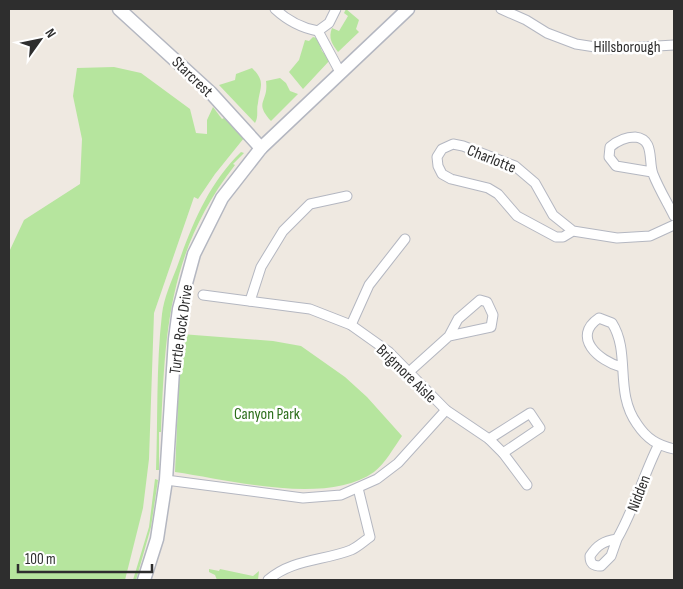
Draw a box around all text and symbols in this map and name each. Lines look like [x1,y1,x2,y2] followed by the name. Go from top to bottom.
[15,15,65,65] north arrow
[41,25,60,41] text: N
[594,38,660,57] street label: Hillsborough
[167,53,217,101] street label: Starcrest
[464,141,519,178] street label: Charlotte
[166,283,197,375] street label: Turtle Rock Drive
[372,341,440,407] street label: Brigmore Aisle
[234,405,300,424] park label: Canyon Park
[624,473,655,515] street label: Nidden
[18,542,151,574] scale bar
[25,550,56,569] text: 100 m

